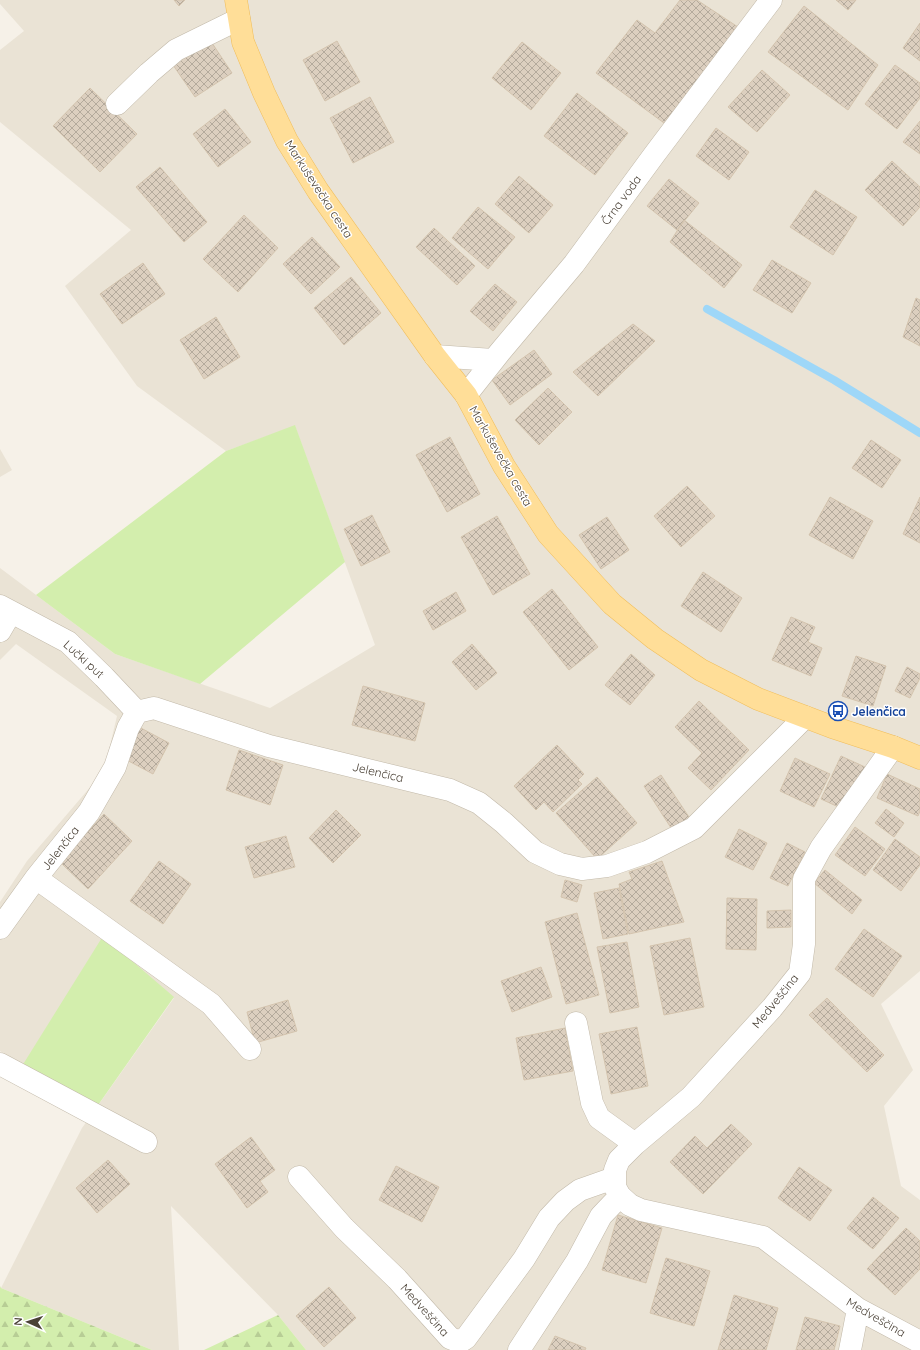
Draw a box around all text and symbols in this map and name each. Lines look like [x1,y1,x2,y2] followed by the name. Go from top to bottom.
[282,137,356,241] street label: Markuševečka cesta
[598,172,644,228] street label: Črna voda
[466,403,536,509] street label: Markuševečka cesta
[60,637,108,681] street label: Lučki put
[827,700,849,722] bus stop icon: Jelenčica
[852,704,906,719] place label: Jelenčica
[351,759,405,785] street label: Jelenčica
[38,823,82,873] street label: Jelenčica
[749,971,801,1031] street label: Medveščina
[397,1281,453,1339] street label: Medveščina
[844,1294,908,1340] street label: Medveščina
[8,1302,48,1342] north arrow
[11,1317,25,1326] text: N

